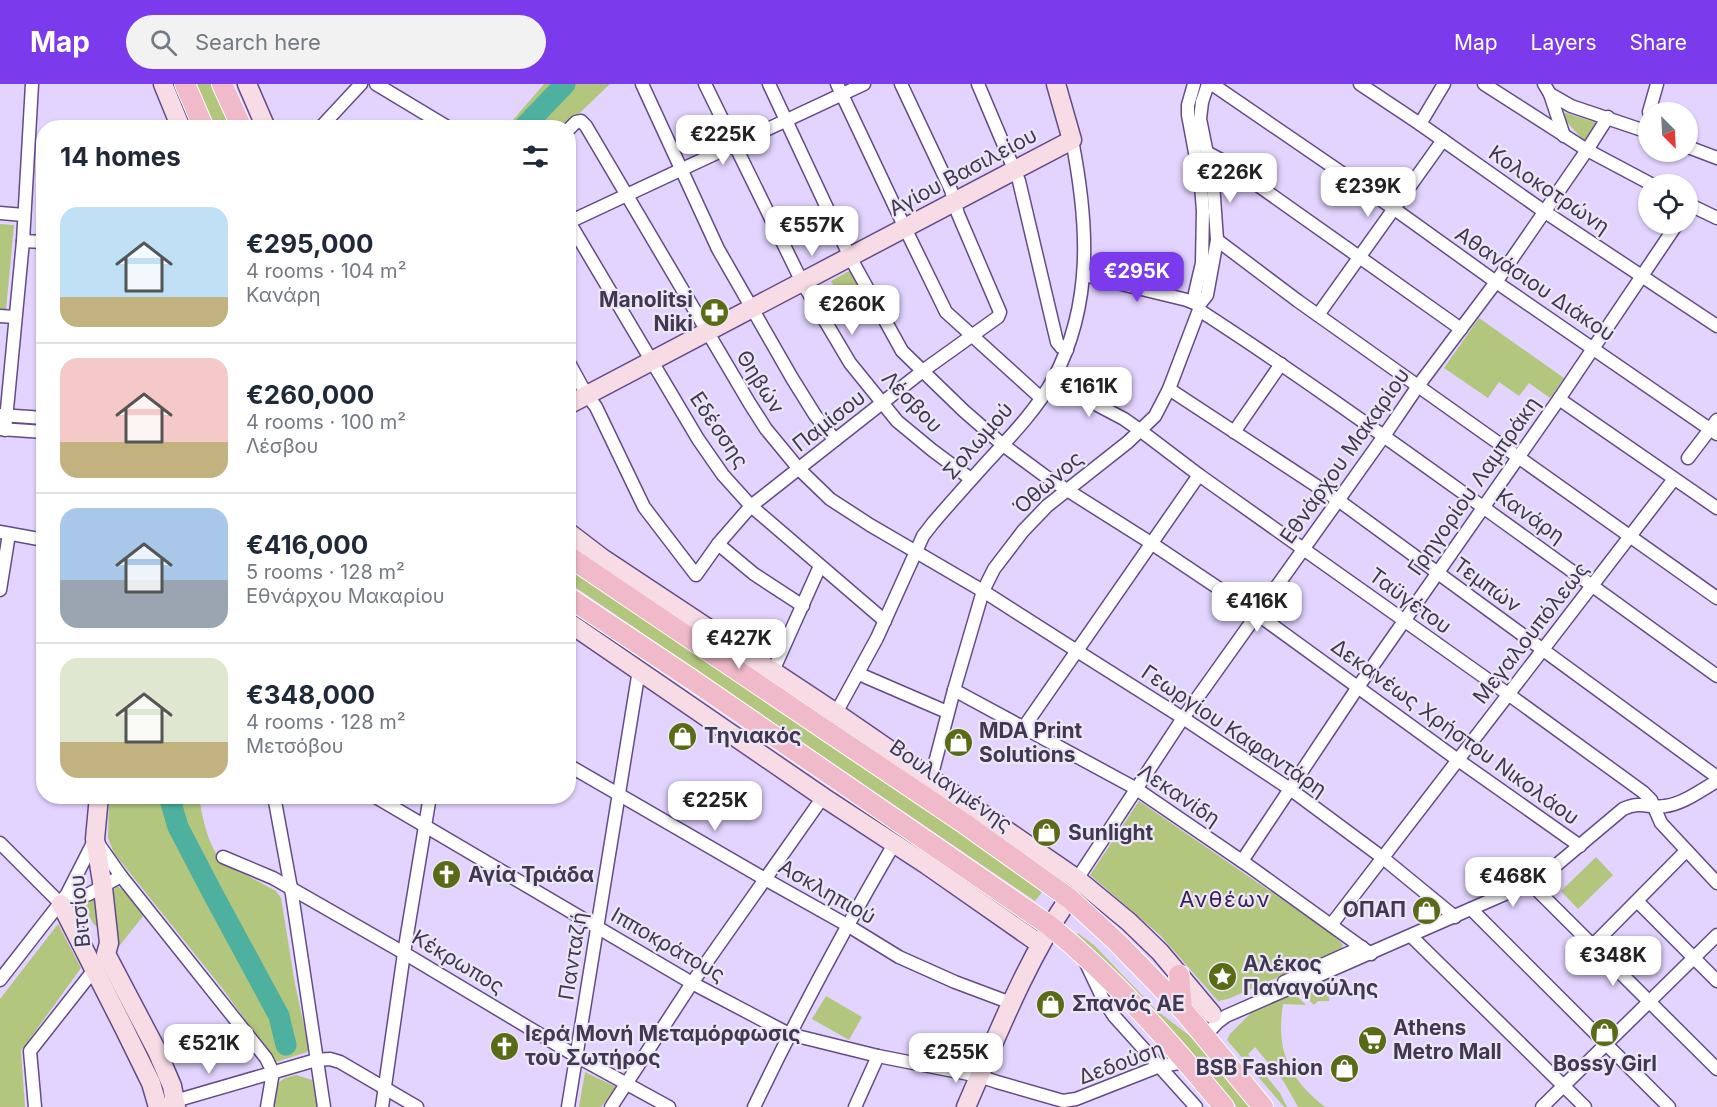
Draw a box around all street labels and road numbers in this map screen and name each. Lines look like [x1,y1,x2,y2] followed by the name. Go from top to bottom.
[884,122,1041,221] street label: Αγίου Βασιλείου
[1484,140,1614,239] street label: Κολοκοτρώνη
[1451,221,1620,346] street label: Αθανάσιου Διάκου
[731,345,790,418] street label: Θηβών
[1275,363,1415,548] street label: Εθνάρχου Μακαρίου
[877,366,948,438] street label: Λέσβου
[787,384,870,457] street label: Παμίσου
[685,387,754,473] street label: Εδέσσης
[1402,392,1545,580] street label: Γρηγορίου Λαμπράκη
[937,397,1018,484] street label: Σολωμού
[1008,445,1088,520] street label: Όθωνος
[1491,483,1570,548] street label: Κανάρη
[1449,552,1526,617] street label: Τεμπών
[1467,557,1594,709] street label: Μεγαλουπόλεως
[1364,562,1456,639] street label: Ταϋγέτου
[1327,633,1584,830] street label: Δεκανέως Χρήστου Νικολάου
[1137,659,1332,802] street label: Γεωργίου Καφαντάρη
[885,734,1017,837] street label: Βουλιαγμένης
[1134,758,1225,831] street label: Λεκανίδη
[774,854,880,929] street label: Ασκληπιού
[64,874,95,948] street label: Βιτσίου
[607,902,730,987] street label: Ιπποκράτους
[553,910,592,1002] street label: Πανταζή
[408,924,509,999] street label: Κέκρωπος
[1075,1036,1167,1089] street label: Δεδούση

